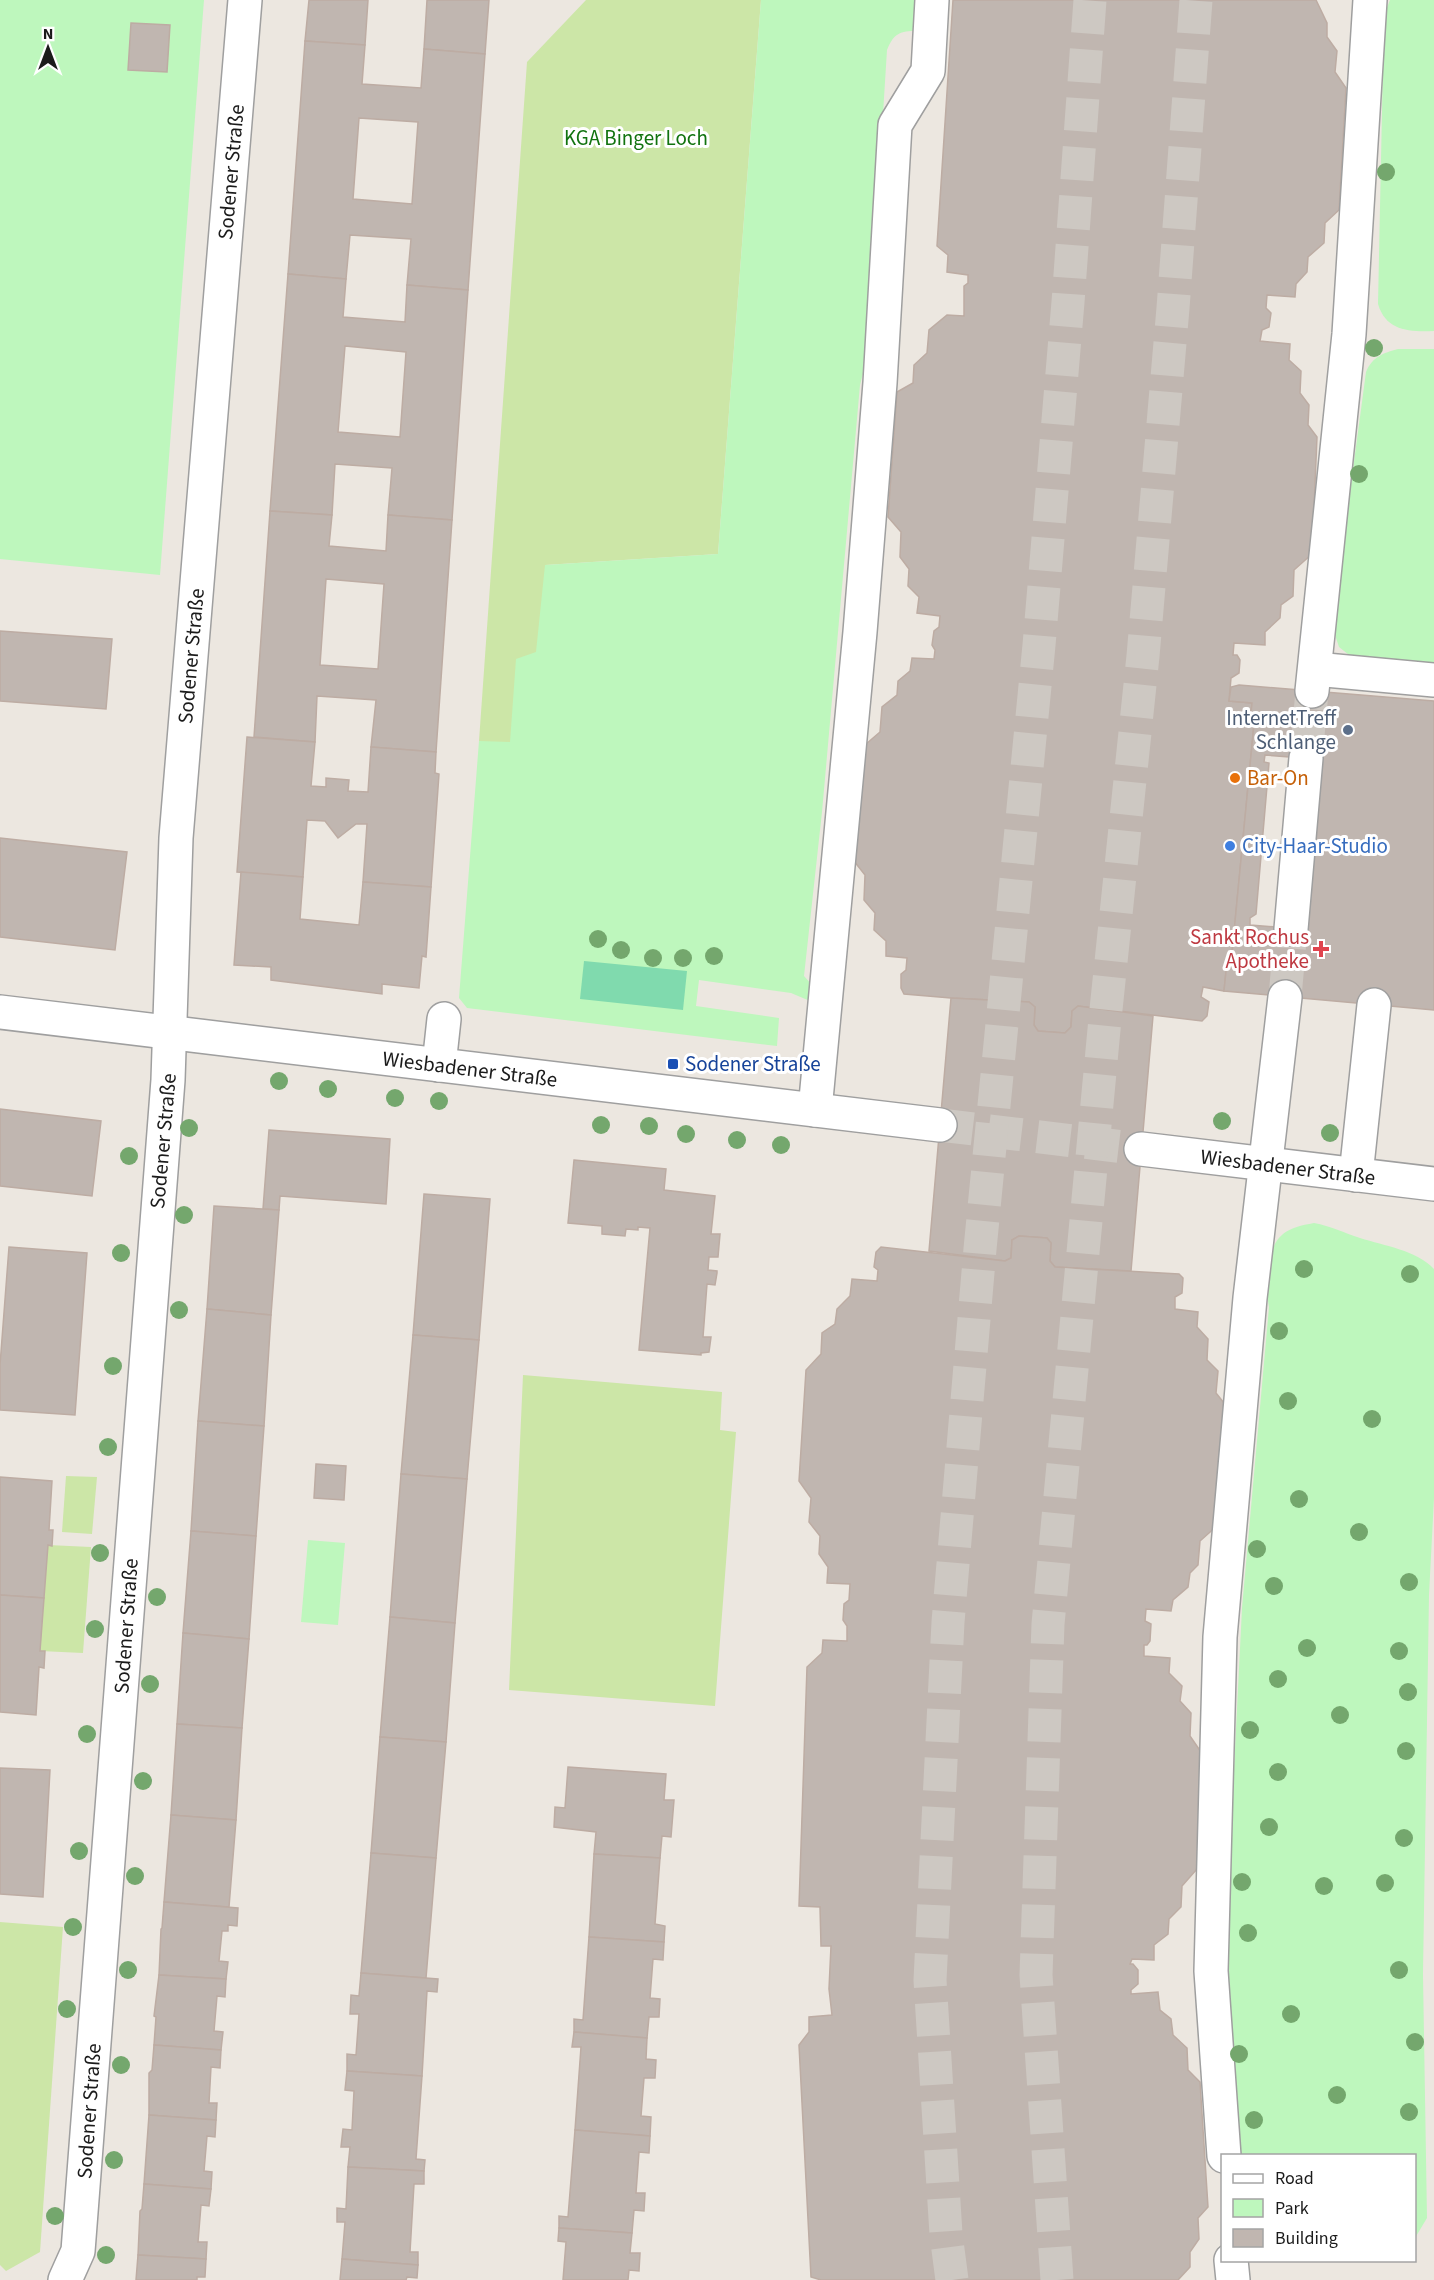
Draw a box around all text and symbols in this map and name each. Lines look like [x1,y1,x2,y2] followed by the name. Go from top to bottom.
[18,18,78,78] north arrow
[43,23,53,45] text: N
[210,103,252,241] street label: Sodener Straße
[564,123,708,153] park label: KGA Binger Loch
[170,587,212,725] street label: Sodener Straße
[1226,703,1337,757] place label: InternetTreff Schlange
[1341,723,1355,737] marker: InternetTreff Schlange
[1247,763,1309,793] place label: Bar-On
[1228,771,1242,785] marker: Bar-On
[1242,831,1388,861] place label: City-Haar-Studio
[1223,839,1237,853] marker: City-Haar-Studio
[1190,922,1309,976] place label: Sankt Rochus Apotheke
[1314,942,1328,956] marker: Sankt Rochus Apotheke
[381,1043,559,1095] street label: Wiesbadener Straße
[685,1049,821,1079] place label: Sodener Straße
[666,1057,680,1071] marker: Sodener Straße
[142,1072,184,1210] street label: Sodener Straße
[1199,1141,1377,1193] street label: Wiesbadener Straße
[106,1557,146,1695] street label: Sodener Straße
[69,2042,109,2180] street label: Sodener Straße
[1221,2154,1416,2262] legend
[1275,2166,1314,2191] text: Road
[1275,2196,1309,2221] text: Park
[1275,2226,1338,2251] text: Building

